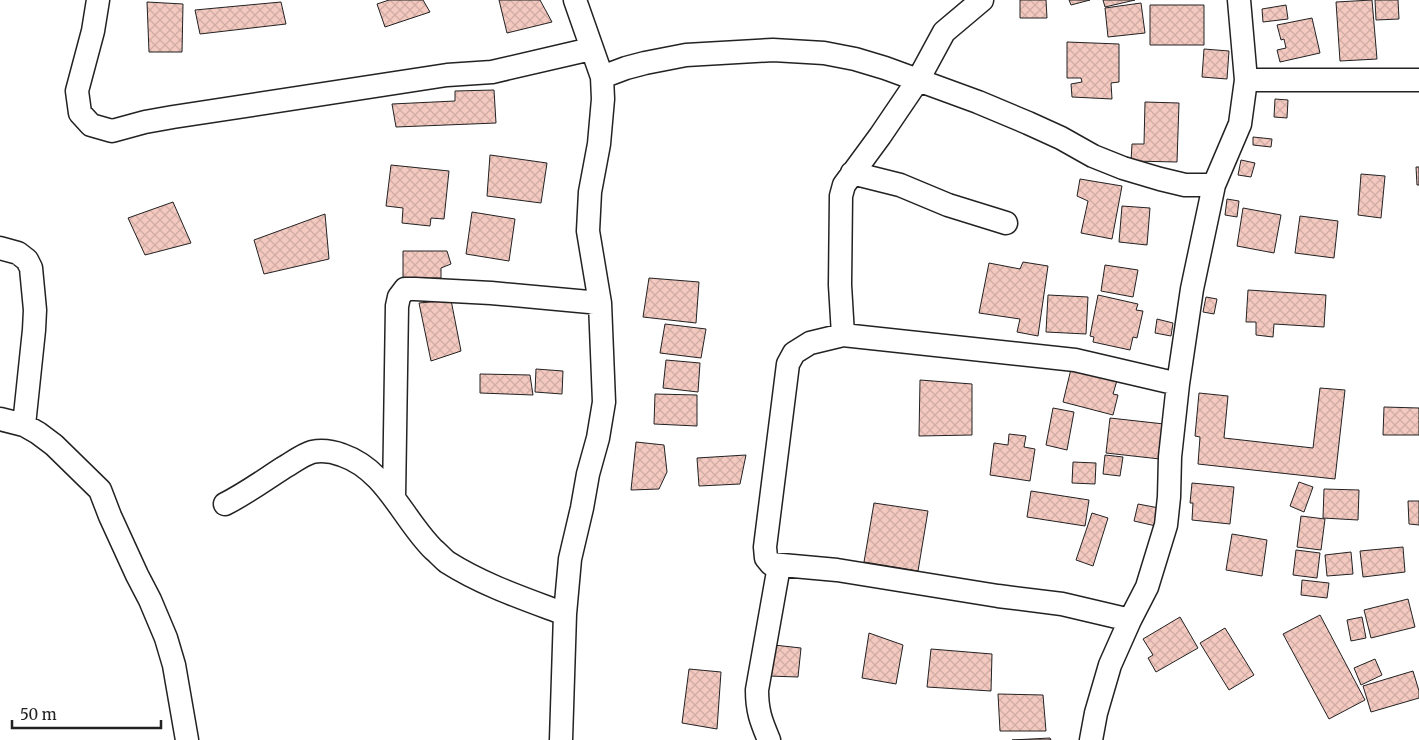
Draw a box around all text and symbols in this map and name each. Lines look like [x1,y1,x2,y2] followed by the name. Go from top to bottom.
[12,698,161,730] scale bar
[20,705,57,724] text: 50 m

